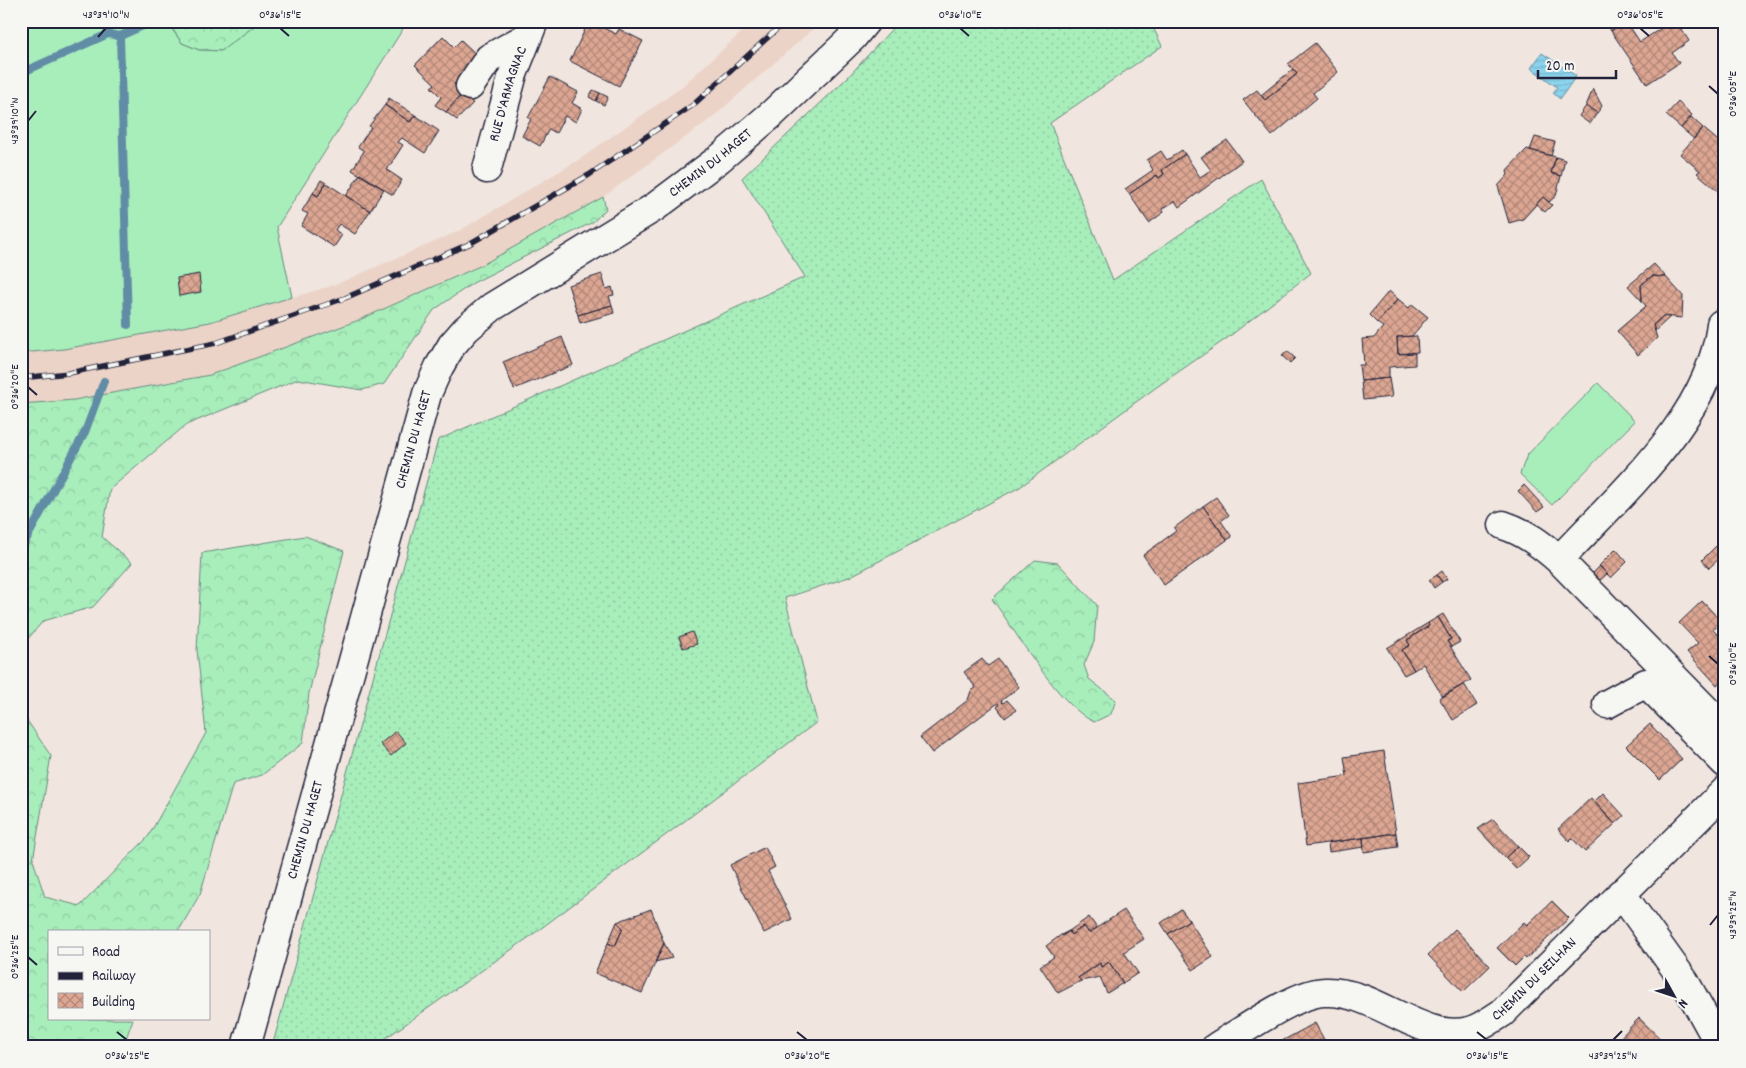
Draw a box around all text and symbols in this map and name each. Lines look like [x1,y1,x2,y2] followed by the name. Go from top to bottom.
[83,7,129,24] text: 43°39'10"N
[259,7,301,24] text: 0°36'15"E
[939,7,982,24] text: 0°36'10"E
[1617,7,1663,24] text: 0°36'05"E
[484,43,534,144] street label: RUE D'ARMAGNAC
[1538,48,1616,80] scale bar
[1546,56,1574,78] text: 20 m
[1725,71,1742,117] text: 0°36'05"E
[7,98,24,144] text: 43°39'10"N
[665,124,758,204] street label: CHEMIN DU HAGET
[7,364,24,410] text: 0°36'20"E
[390,388,438,491] street label: CHEMIN DU HAGET
[1725,642,1742,685] text: 0°36'10"E
[282,779,330,882] street label: CHEMIN DU HAGET
[1725,891,1742,939] text: 43°39'25"N
[48,930,210,1020] legend
[1488,933,1582,1027] street label: CHEMIN DU SEILHAN
[7,934,24,979] text: 0°36'25"E
[92,942,120,964] text: Road
[92,966,136,988] text: Railway
[1648,970,1698,1020] north arrow
[92,992,135,1014] text: Building
[1672,994,1692,1012] text: N
[105,1048,150,1065] text: 0°36'25"E
[784,1048,830,1065] text: 0°36'20"E
[1466,1048,1508,1065] text: 0°36'15"E
[1589,1048,1637,1065] text: 43°39'25"N

